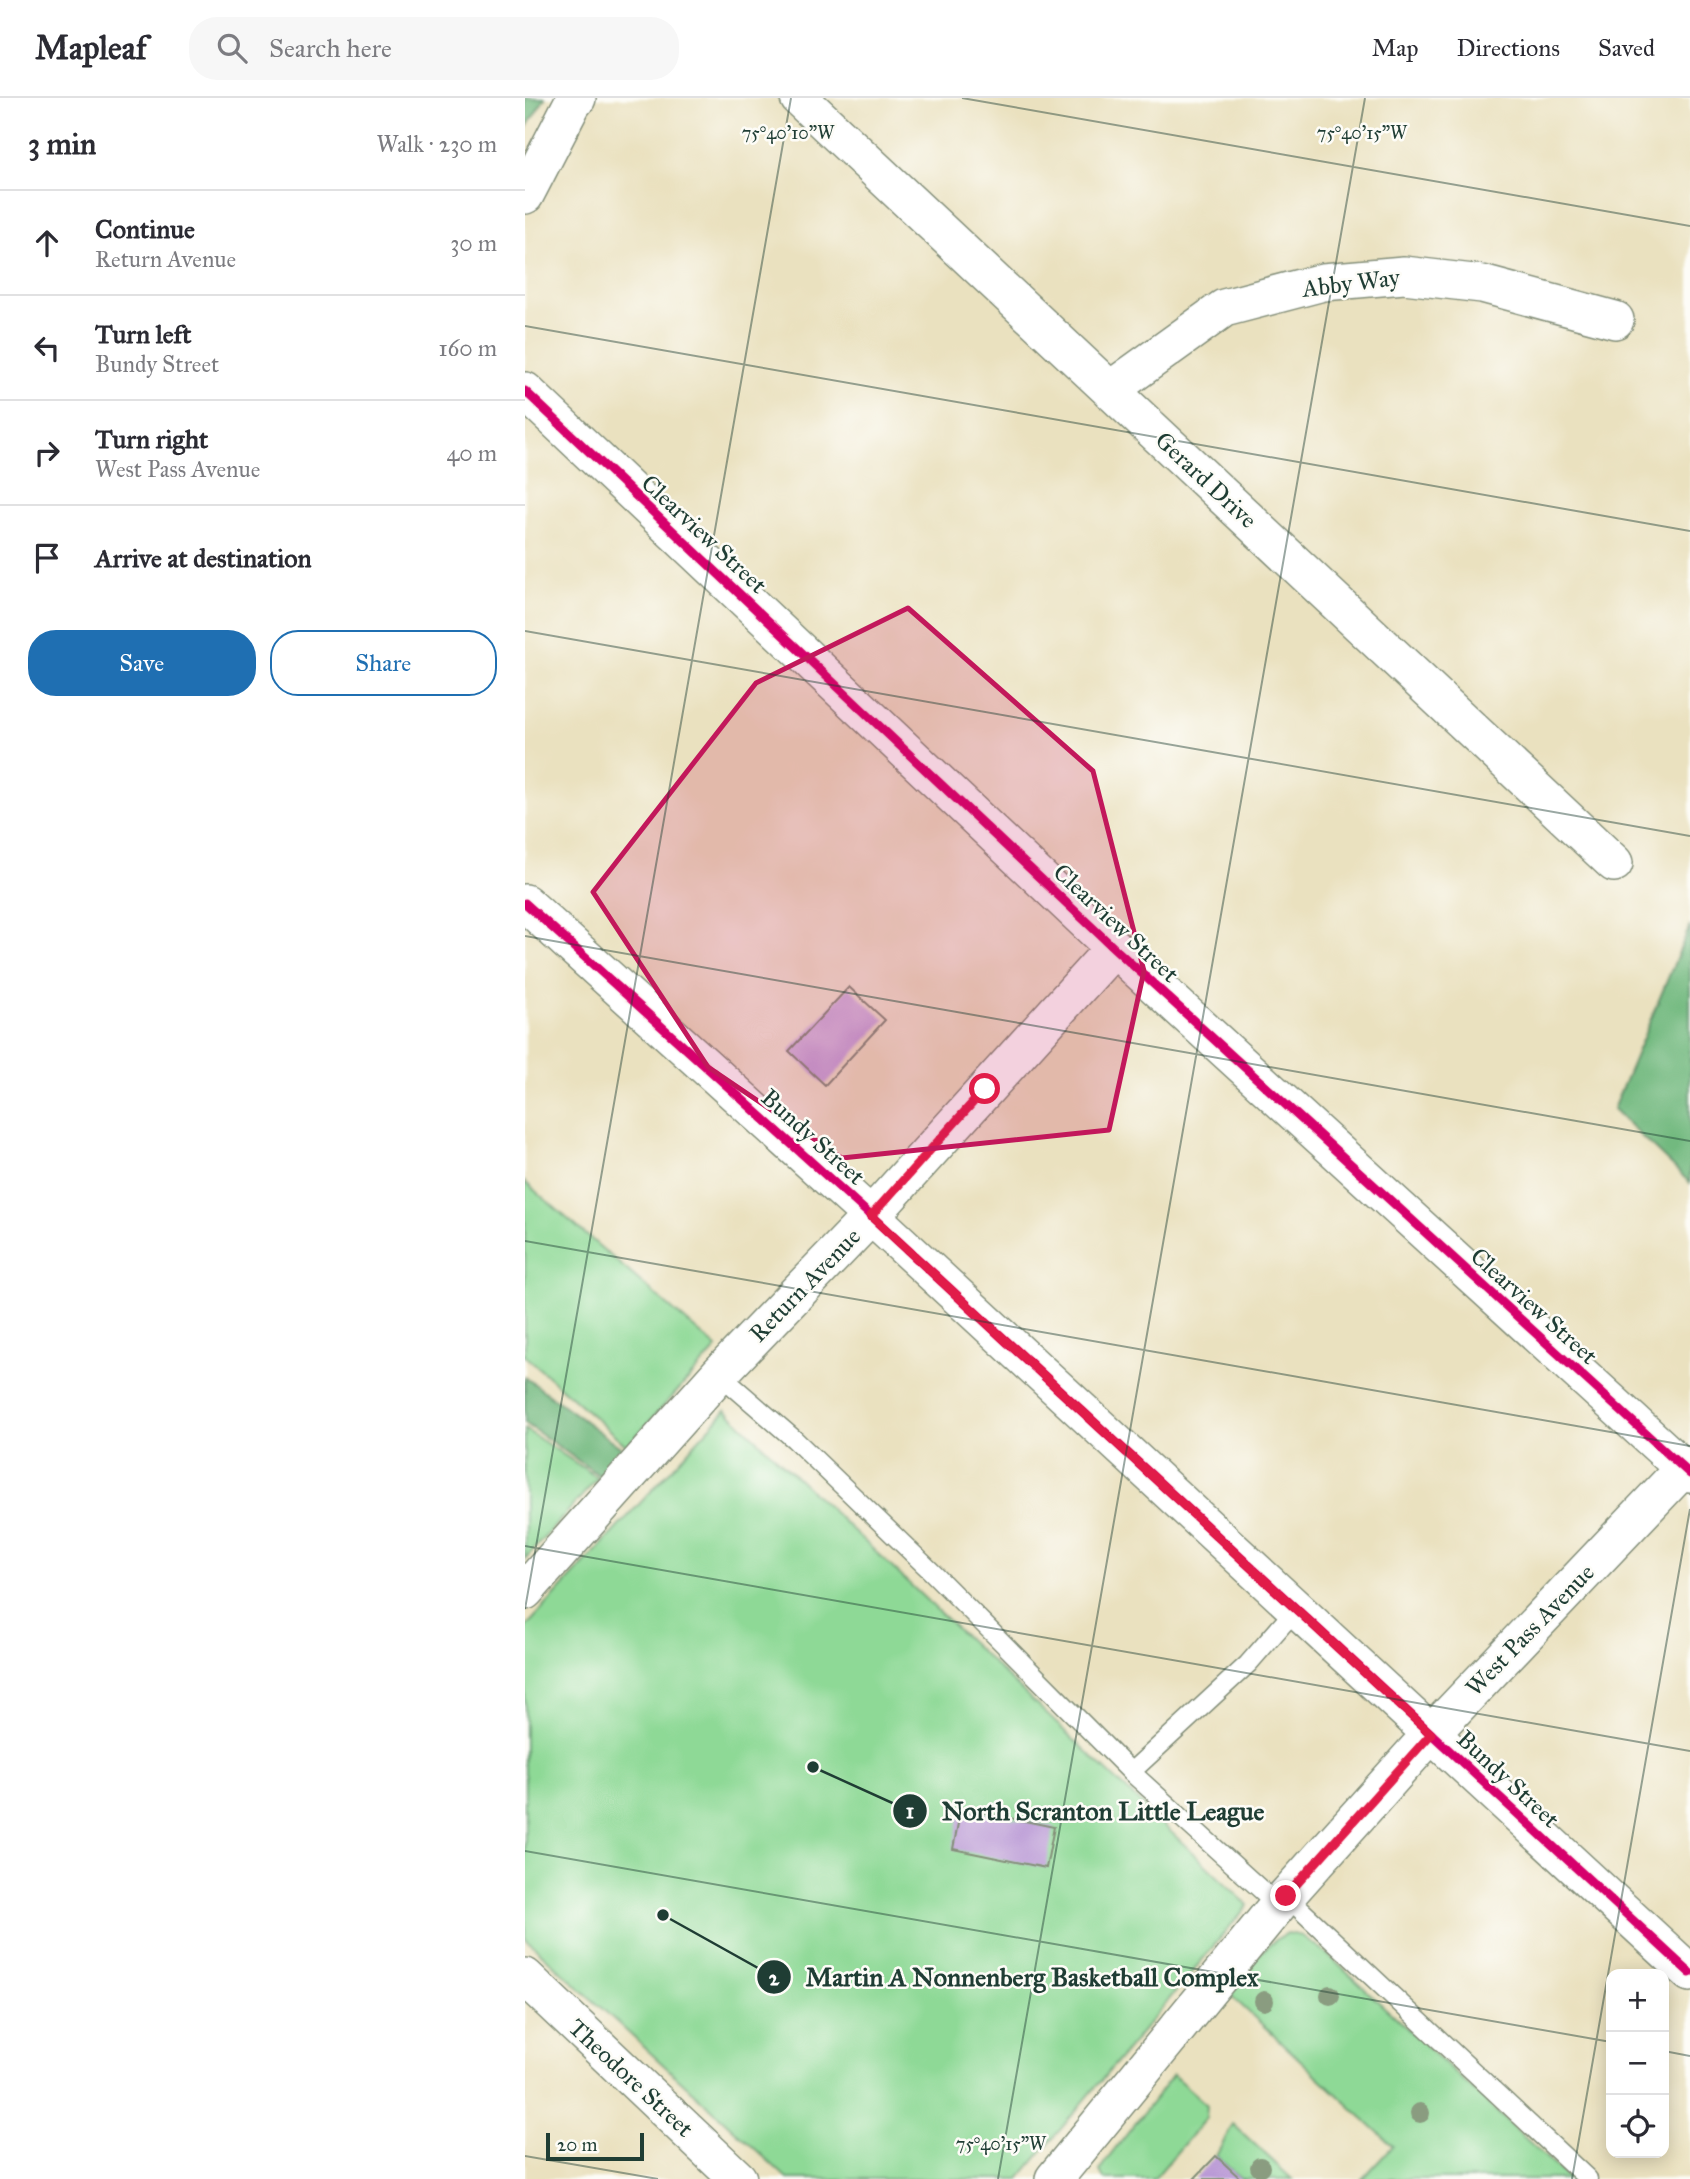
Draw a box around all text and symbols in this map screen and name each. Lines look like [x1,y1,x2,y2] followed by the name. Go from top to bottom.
[189,17,679,80] search box
[35,28,147,68] text: Mapleaf
[213,29,251,67] icon: search
[269,32,392,64] text: Search here
[1372,33,1419,63] text: Map
[1457,33,1560,63] text: Directions
[1598,33,1655,63] text: Saved
[742,122,835,144] text: 75°40'10"W
[1317,122,1408,144] text: 75°40'15"W
[28,126,96,162] text: 3 min
[377,130,497,158] text: Walk · 230 m
[95,213,195,245] text: Continue
[28,224,66,262] icon: ahead
[450,229,497,257] text: 30 m
[95,245,236,273] text: Return Avenue
[1299,262,1402,304] street label: Abby Way
[95,318,191,350] text: Turn left
[28,329,66,367] icon: left
[439,334,497,362] text: 160 m
[95,350,219,378] text: Bundy Street
[95,423,208,455] text: Turn right
[1149,425,1263,535] street label: Gerard Drive
[28,434,66,472] icon: right
[447,439,497,467] text: 40 m
[95,455,260,483] text: West Pass Avenue
[635,468,773,600] street label: Clearview Street
[28,539,66,577] icon: arrive
[95,542,312,574] text: Arrive at destination
[28,630,256,696] button: Save
[270,630,497,696] button: Share
[1047,857,1185,989] street label: Clearview Street
[969,1073,1000,1104] route start
[755,1083,872,1192] street label: Bundy Street
[743,1222,867,1348] street label: Return Avenue
[1464,1241,1604,1371] street label: Clearview Street
[1459,1558,1601,1702] street label: West Pass Avenue
[1450,1724,1566,1834] street label: Bundy Street
[893,1788,1279,1835] callout: North Scranton Little League
[942,1795,1265,1828] text: North Scranton Little League
[906,1798,914,1824] text: 1
[1270,1880,1301,1911] route end
[757,1954,1273,2001] callout: Martin A Nonnenberg Basketball Complex
[805,1961,1259,1994] text: Martin A Nonnenberg Basketball Complex
[769,1965,780,1991] text: 2
[1606,1969,1669,2158] map controls
[1606,1969,1669,2032] button: +
[562,2013,700,2144] street label: Theodore Street
[1606,2032,1669,2095] button: −
[1606,2095,1669,2158] button: locate
[546,2130,644,2162] scale bar
[557,2133,598,2156] text: 20 m
[956,2133,1047,2155] text: 75°40'15"W

